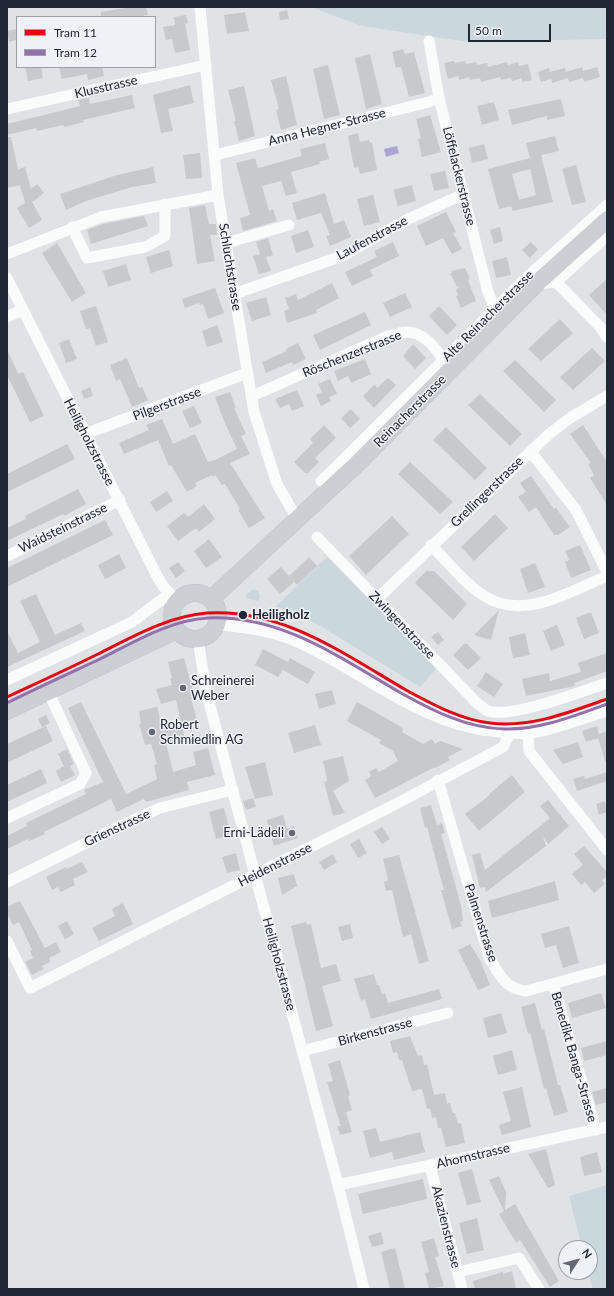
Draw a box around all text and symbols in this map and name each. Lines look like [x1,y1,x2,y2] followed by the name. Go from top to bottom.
[16,16,156,68] legend
[470,16,553,42] scale bar
[475,23,502,38] text: 50 m
[54,25,97,40] text: Tram 11
[54,45,97,60] text: Tram 12
[73,72,139,102] street label: Klusstrasse
[267,105,387,149] street label: Anna Hegner-Strasse
[439,125,479,227] street label: Löffelackerstrasse
[334,213,410,263] street label: Laufenstrasse
[215,222,245,312] street label: Schluchtstrasse
[439,267,537,365] street label: Alte Reinacherstrasse
[300,327,404,381] street label: Röschenzerstrasse
[371,372,449,450] street label: Reinacherstrasse
[131,384,203,424] street label: Pilgerstrasse
[60,396,118,488] street label: Heiligholzstrasse
[447,453,527,531] street label: Grellingerstrasse
[16,500,110,556] street label: Waidsteinstrasse
[366,588,438,662] street label: Zwingenstrasse
[252,607,309,623] place label: Heiligholz
[237,609,249,621] marker: Heiligholz
[191,673,254,704] place label: Schreinerei Weber
[178,683,188,693] marker: Schreinerei Weber
[160,717,243,748] place label: Robert Schmiedlin AG
[147,727,157,737] marker: Robert Schmiedlin AG
[82,806,152,850] street label: Grienstrasse
[223,825,284,841] place label: Erni-Lädeli
[287,828,297,838] marker: Erni-Lädeli
[236,840,314,890] street label: Heidenstrasse
[461,882,501,964] street label: Palmenstrasse
[259,916,299,1012] street label: Heiligholzstrasse
[548,990,600,1124] street label: Benedikt Banga-Strasse
[336,1015,414,1049] street label: Birkenstrasse
[435,1140,511,1172] street label: Ahornstrasse
[428,1184,464,1270] street label: Akazienstrasse
[558,1240,598,1280] north arrow
[580,1246,595,1260] text: N

